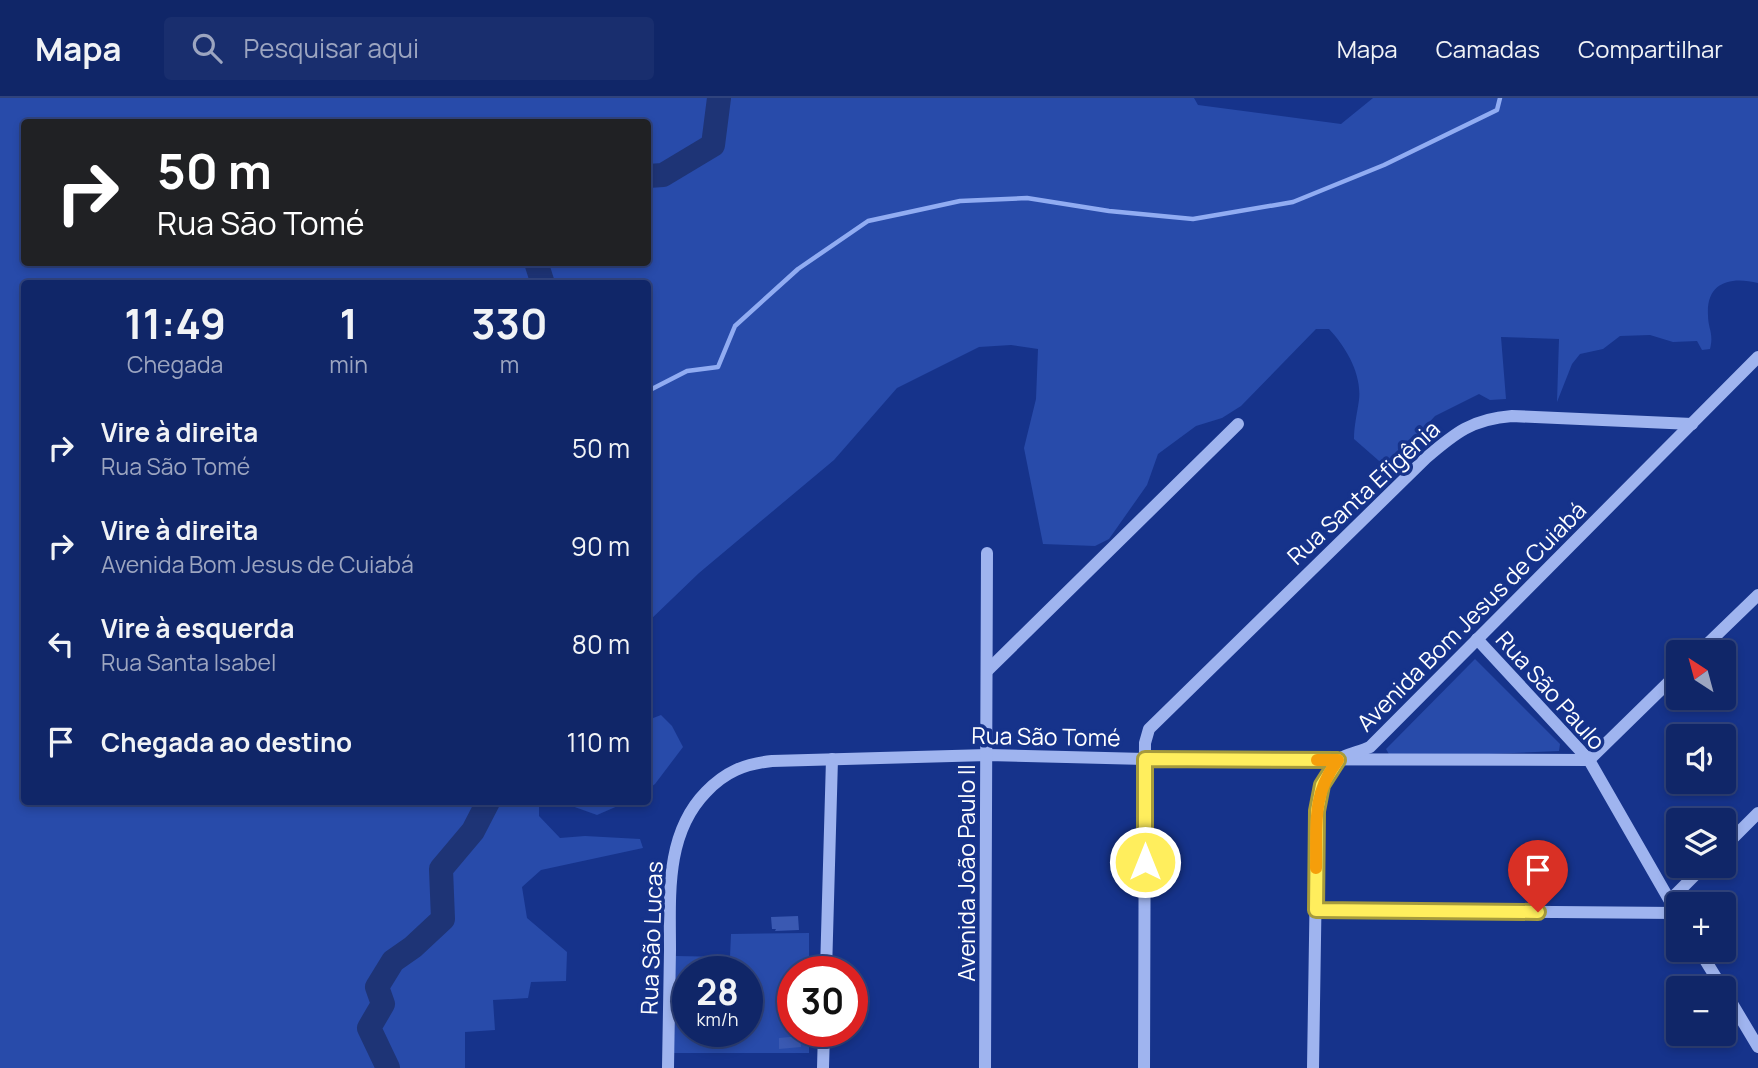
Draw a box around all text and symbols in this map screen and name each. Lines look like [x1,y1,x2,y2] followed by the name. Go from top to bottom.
[164,17,654,80] search box
[35,26,122,71] text: Mapa
[188,29,226,67] icon: search
[244,30,419,66] text: Pesquisar aqui
[1337,32,1398,65] text: Mapa
[1436,32,1540,65] text: Camadas
[1578,32,1723,65] text: Compartilhar
[157,137,272,204] text: 50 m
[42,147,133,238] icon: right
[157,201,365,245] text: Rua São Tomé
[124,294,226,352] text: 11:49
[339,294,358,352] text: 1
[471,294,548,352] text: 330
[127,348,223,380] text: Chegada
[329,348,368,380] text: min
[500,348,519,380] text: m
[1280,413,1446,571] street label: Rua Santa Efigênia
[101,414,258,450] text: Vire à direita
[42,429,80,467] icon: right
[572,430,630,466] text: 50 m
[101,450,250,482] text: Rua São Tomé
[1349,494,1593,738] street label: Avenida Bom Jesus de Cuiabá
[101,512,258,548] text: Vire à direita
[42,527,80,565] icon: right
[571,528,630,564] text: 90 m
[101,548,414,580] text: Avenida Bom Jesus de Cuiabá
[101,610,294,646] text: Vire à esquerda
[1489,624,1613,756] street label: Rua São Paulo
[42,625,80,663] icon: left
[572,626,630,662] text: 80 m
[1666,640,1736,710] north arrow
[1666,640,1736,1046] map controls
[101,646,276,678] text: Rua Santa Isabel
[971,719,1121,753] street label: Rua São Tomé
[42,723,80,761] icon: arrive
[101,724,352,760] text: Chegada ao destino
[567,724,630,760] text: 110 m
[1666,724,1736,794] button: sound
[950,764,982,982] street label: Avenida João Paulo II
[1666,808,1736,878] button: layers
[1108,825,1182,899] position arrow
[1508,840,1568,912] pin
[1519,851,1557,889] icon: arrive
[632,861,670,1015] street label: Rua São Lucas
[1666,892,1736,962] button: +
[777,956,868,1047] speed limit sign: 30
[696,968,739,1016] text: 28
[1666,976,1736,1046] button: −
[697,1007,738,1031] text: km/h

